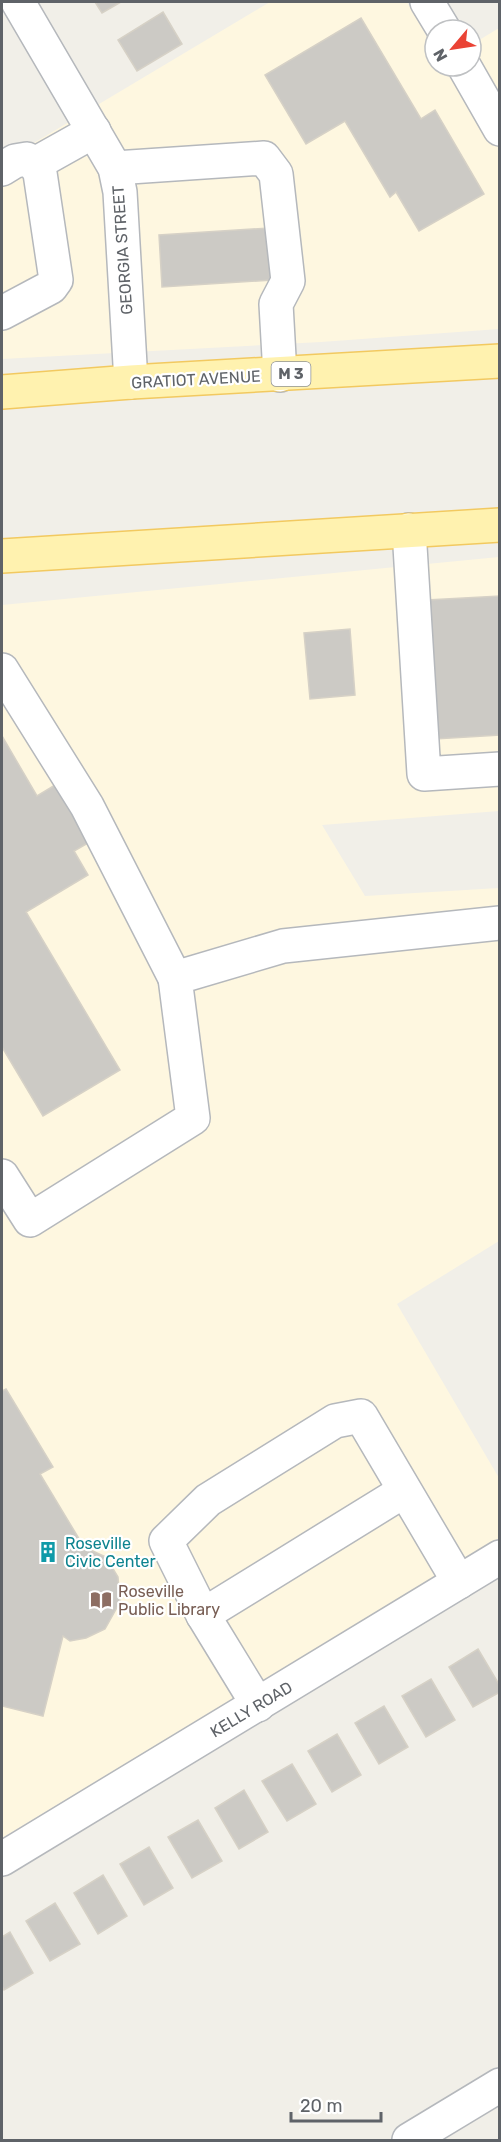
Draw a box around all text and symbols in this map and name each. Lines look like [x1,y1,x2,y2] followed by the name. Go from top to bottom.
[423,18,483,78] north arrow
[429,45,451,65] text: N
[109,185,136,315] street label: GEORGIA STREET
[272,362,310,386] road number: M 3
[131,367,261,392] street label: GRATIOT AVENUE
[65,1534,156,1571] place label: Roseville Civic Center
[36,1540,60,1564] building icon: Roseville Civic Center
[118,1582,220,1619] place label: Roseville Public Library
[89,1588,113,1612] library icon: Roseville Public Library
[207,1678,296,1741] street label: KELLY ROAD
[291,2085,381,2123] scale bar
[300,2095,342,2117] text: 20 m

